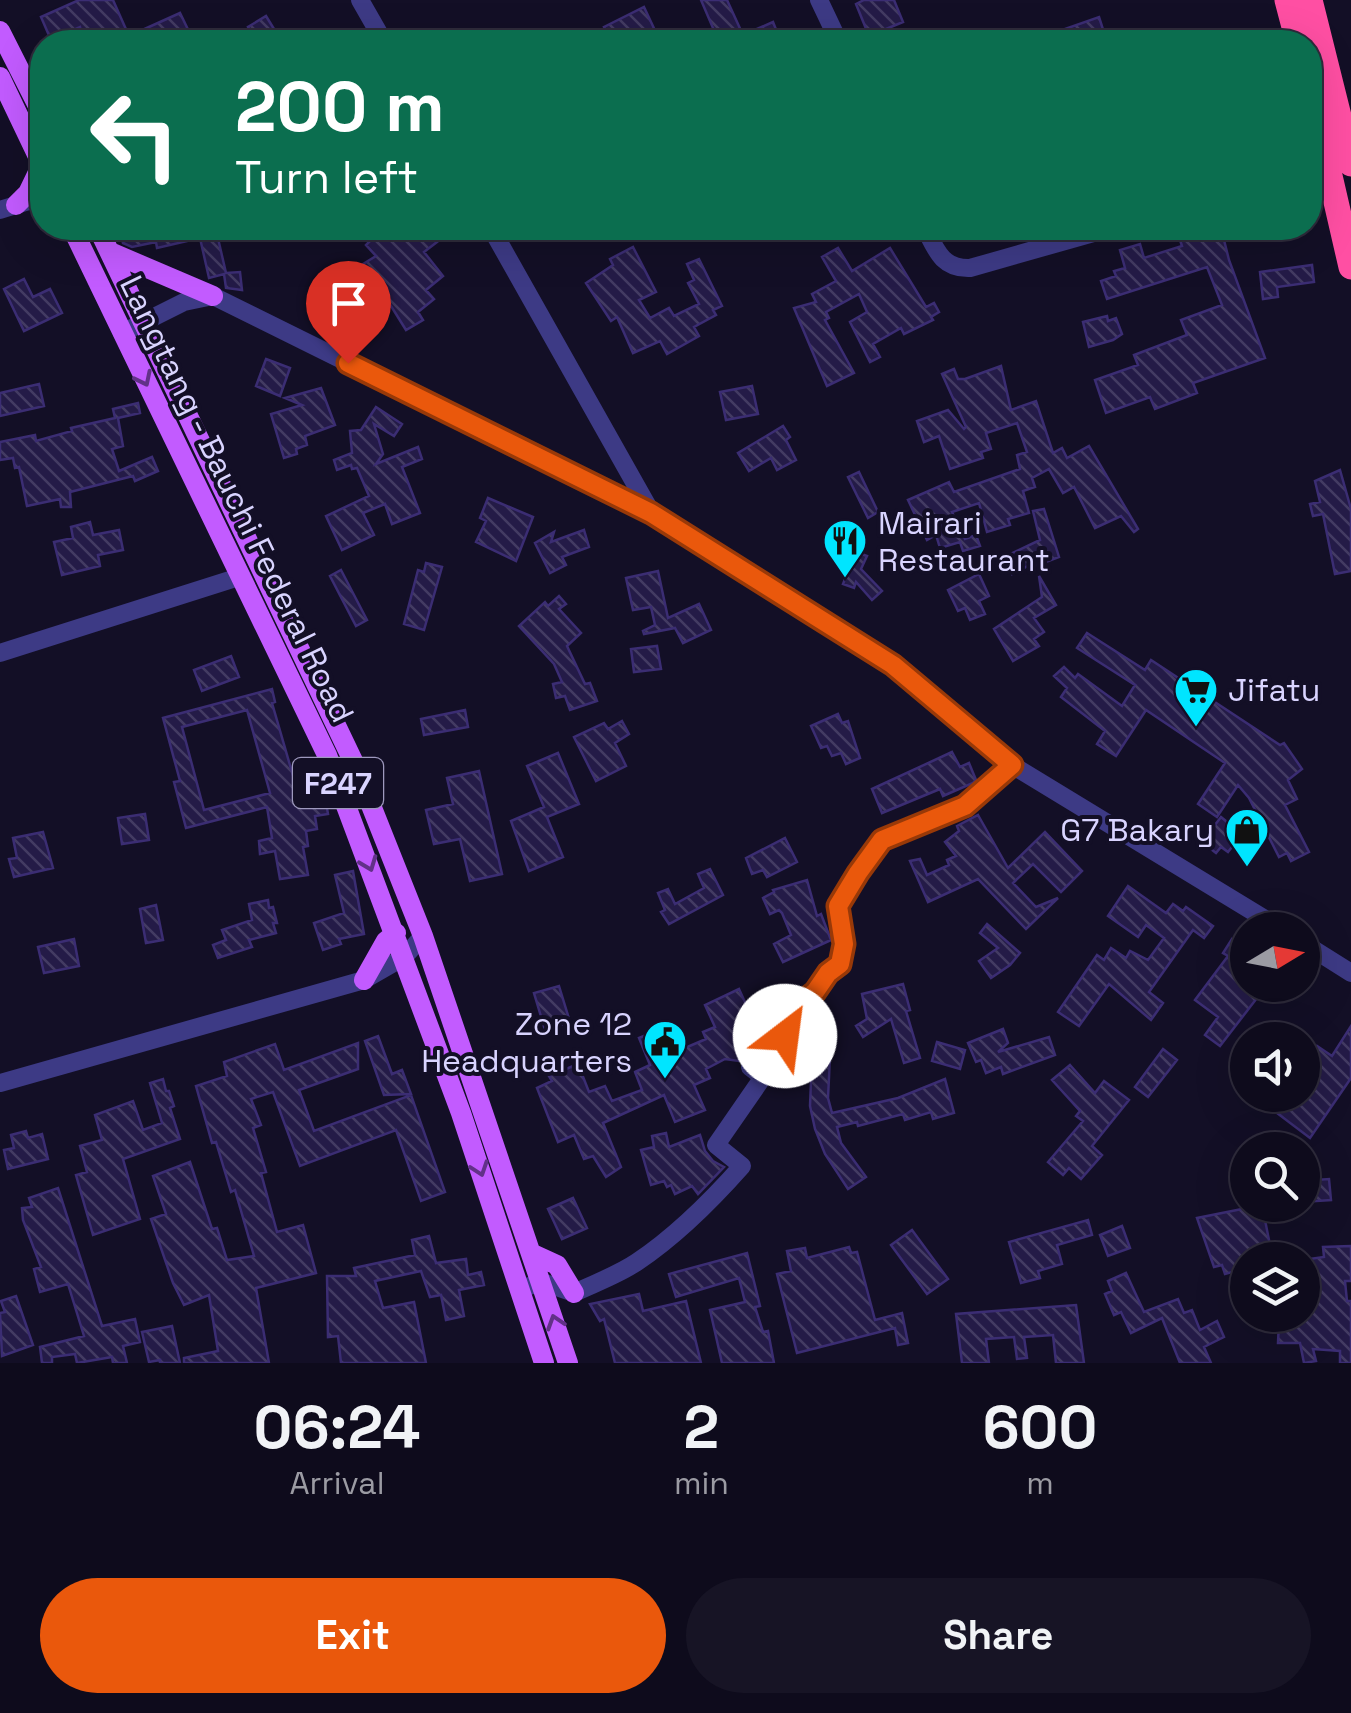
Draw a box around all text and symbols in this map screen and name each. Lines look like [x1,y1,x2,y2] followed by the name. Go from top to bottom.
[235,62,445,151] text: 200 m
[70,70,200,200] icon: left
[235,149,418,206] text: Turn left
[306,261,391,364] pin
[111,269,363,729] street label: Langtang - Bauchi Federal Road
[321,276,376,331] icon: arrive
[132,369,152,387] one-way arrow
[878,503,1050,580] place label: Mairari Restaurant
[822,518,868,579] restaurant icon: Mairari Restaurant
[1173,667,1219,728] supermarket icon: Jifatu
[1228,670,1320,710] place label: Jifatu
[293,758,383,808] road number: F247
[1224,807,1270,868] shop icon: G7 Bakary
[1060,810,1214,850] place label: G7 Bakary
[357,854,377,872] one-way arrow
[1230,912,1320,1002] north arrow
[1230,912,1320,1332] map controls
[733,984,837,1088] position arrow
[421,1004,632,1081] place label: Zone 12 Headquarters
[642,1019,688,1080] public building icon: Zone 12 Headquarters
[1230,1022,1320,1112] button: sound
[1230,1132,1320,1222] button: search
[468,1160,489,1177] one-way arrow
[1230,1242,1320,1332] button: layers
[547,1315,567,1332] one-way arrow
[254,1389,420,1466] text: 06:24
[684,1389,719,1466] text: 2
[983,1389,1097,1466] text: 600
[289,1463,385,1503] text: Arrival
[674,1463,729,1503] text: min
[1026,1463,1054,1503] text: m
[40,1578,666,1693] button: Exit
[686,1578,1311,1693] button: Share

